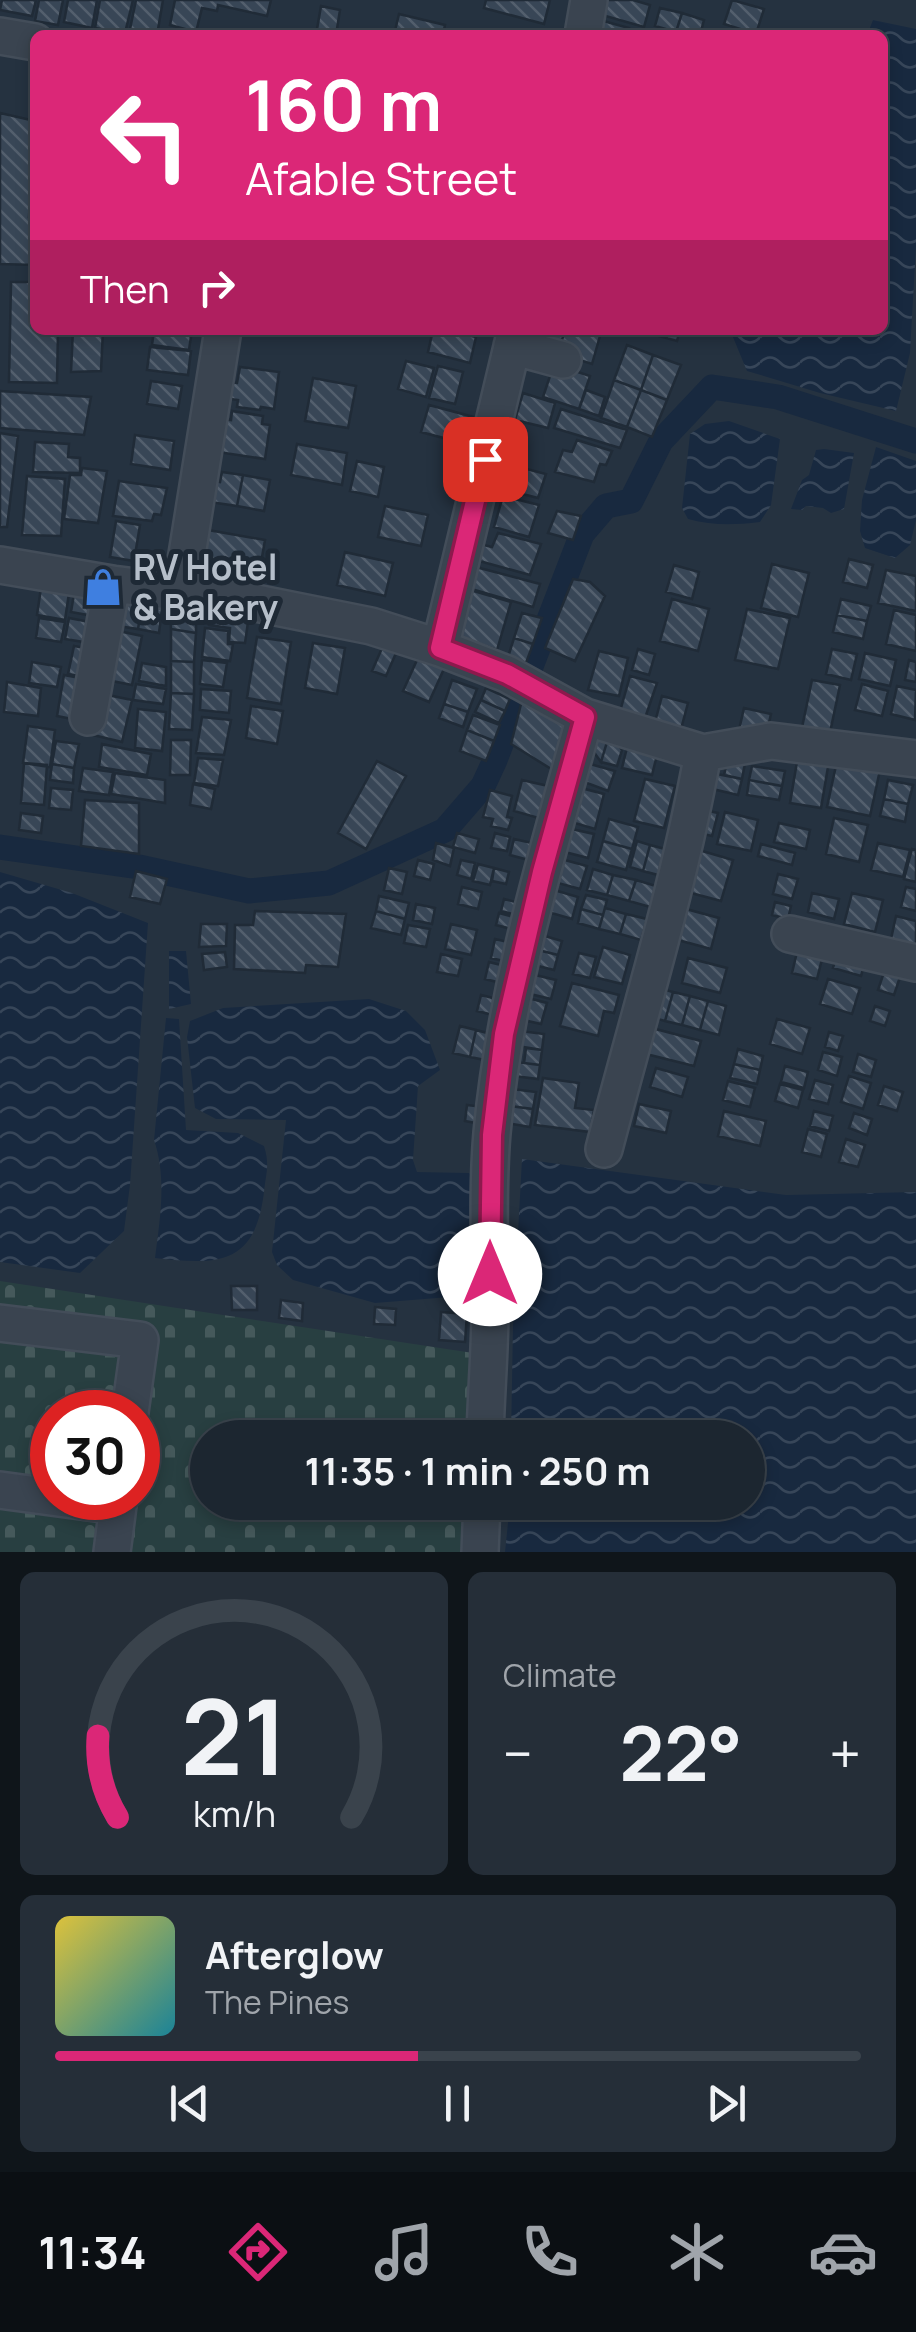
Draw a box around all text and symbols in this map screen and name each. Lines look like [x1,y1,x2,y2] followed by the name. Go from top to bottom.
[245,56,442,152] text: 160 m
[80,70,210,200] icon: left
[245,147,517,209] text: Afable Street
[189,260,244,315] icon: right
[80,262,169,314] text: Then
[443,417,528,502] pin
[458,432,513,487] icon: arrive
[133,543,279,631] place label: RV Hotel & Bakery
[82,566,124,608] shop icon: RV Hotel & Bakery
[438,1222,542,1326] position arrow
[30,1390,160,1520] speed limit sign: 30
[305,1444,650,1496] text: 11:35 · 1 min · 250 m
[503,1653,617,1697] text: Climate
[180,1664,288,1806] text: 21
[619,1701,743,1804] text: 22°
[503,1715,533,1791] text: −
[829,1715,861,1791] text: +
[192,1789,276,1838] text: km/h
[205,1928,384,1980] text: Afterglow
[205,1980,349,2024] text: The Pines
[162,2076,217,2131] icon: previous
[430,2076,485,2131] icon: pause
[699,2076,754,2131] icon: next
[223,2217,293,2287] icon: directions
[369,2217,439,2287] icon: music
[515,2217,585,2287] icon: phone
[662,2217,732,2287] icon: climate
[808,2217,878,2287] icon: car
[38,2221,147,2283] text: 11:34

